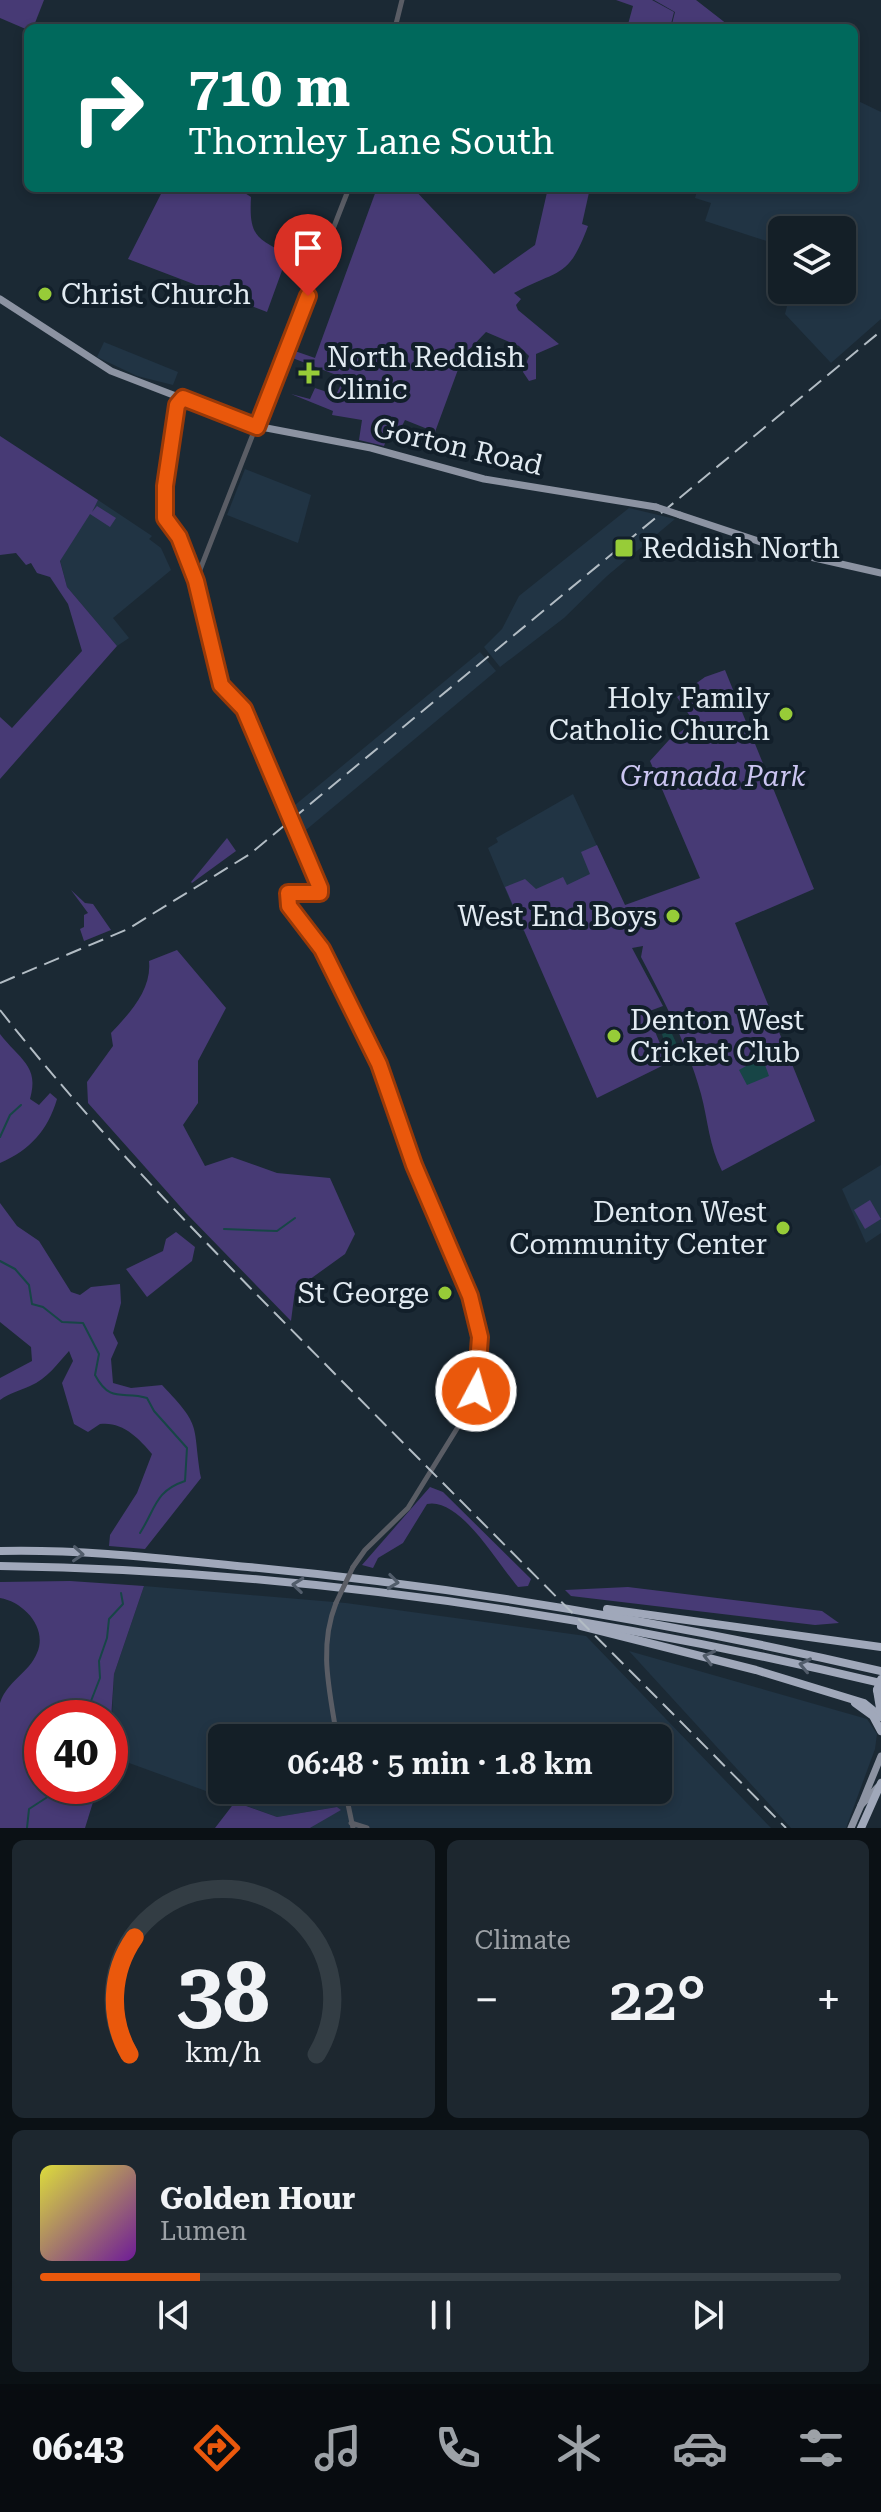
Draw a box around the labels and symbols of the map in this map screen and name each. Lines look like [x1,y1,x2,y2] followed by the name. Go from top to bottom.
[274,214,342,296] pin
[61,278,251,311] place label: Christ Church
[36,285,54,303] marker: Christ Church
[327,341,525,406] place label: North Reddish Clinic
[298,362,320,384] marker: North Reddish Clinic
[370,411,546,482] street label: Gorton Road
[642,532,840,565] place label: Reddish North
[613,537,635,559] marker: Reddish North
[549,682,770,747] place label: Holy Family Catholic Church
[777,705,795,723] marker: Holy Family Catholic Church
[620,760,807,793] park label: Granada Park
[457,900,657,933] place label: West End Boys
[664,907,682,925] marker: West End Boys
[630,1004,804,1069] place label: Denton West Cricket Club
[605,1027,623,1045] marker: Denton West Cricket Club
[509,1196,767,1261] place label: Denton West Community Center
[774,1219,792,1237] marker: Denton West Community Center
[297,1277,429,1310] place label: St George
[436,1284,454,1302] marker: St George
[434,1349,518,1433] position arrow
[72,1545,85,1562] one-way arrow
[386,1574,399,1591] one-way arrow
[291,1577,304,1594] one-way arrow
[702,1649,716,1666] one-way arrow
[798,1658,812,1675] one-way arrow
[24,1700,128,1804] speed limit sign: 40

